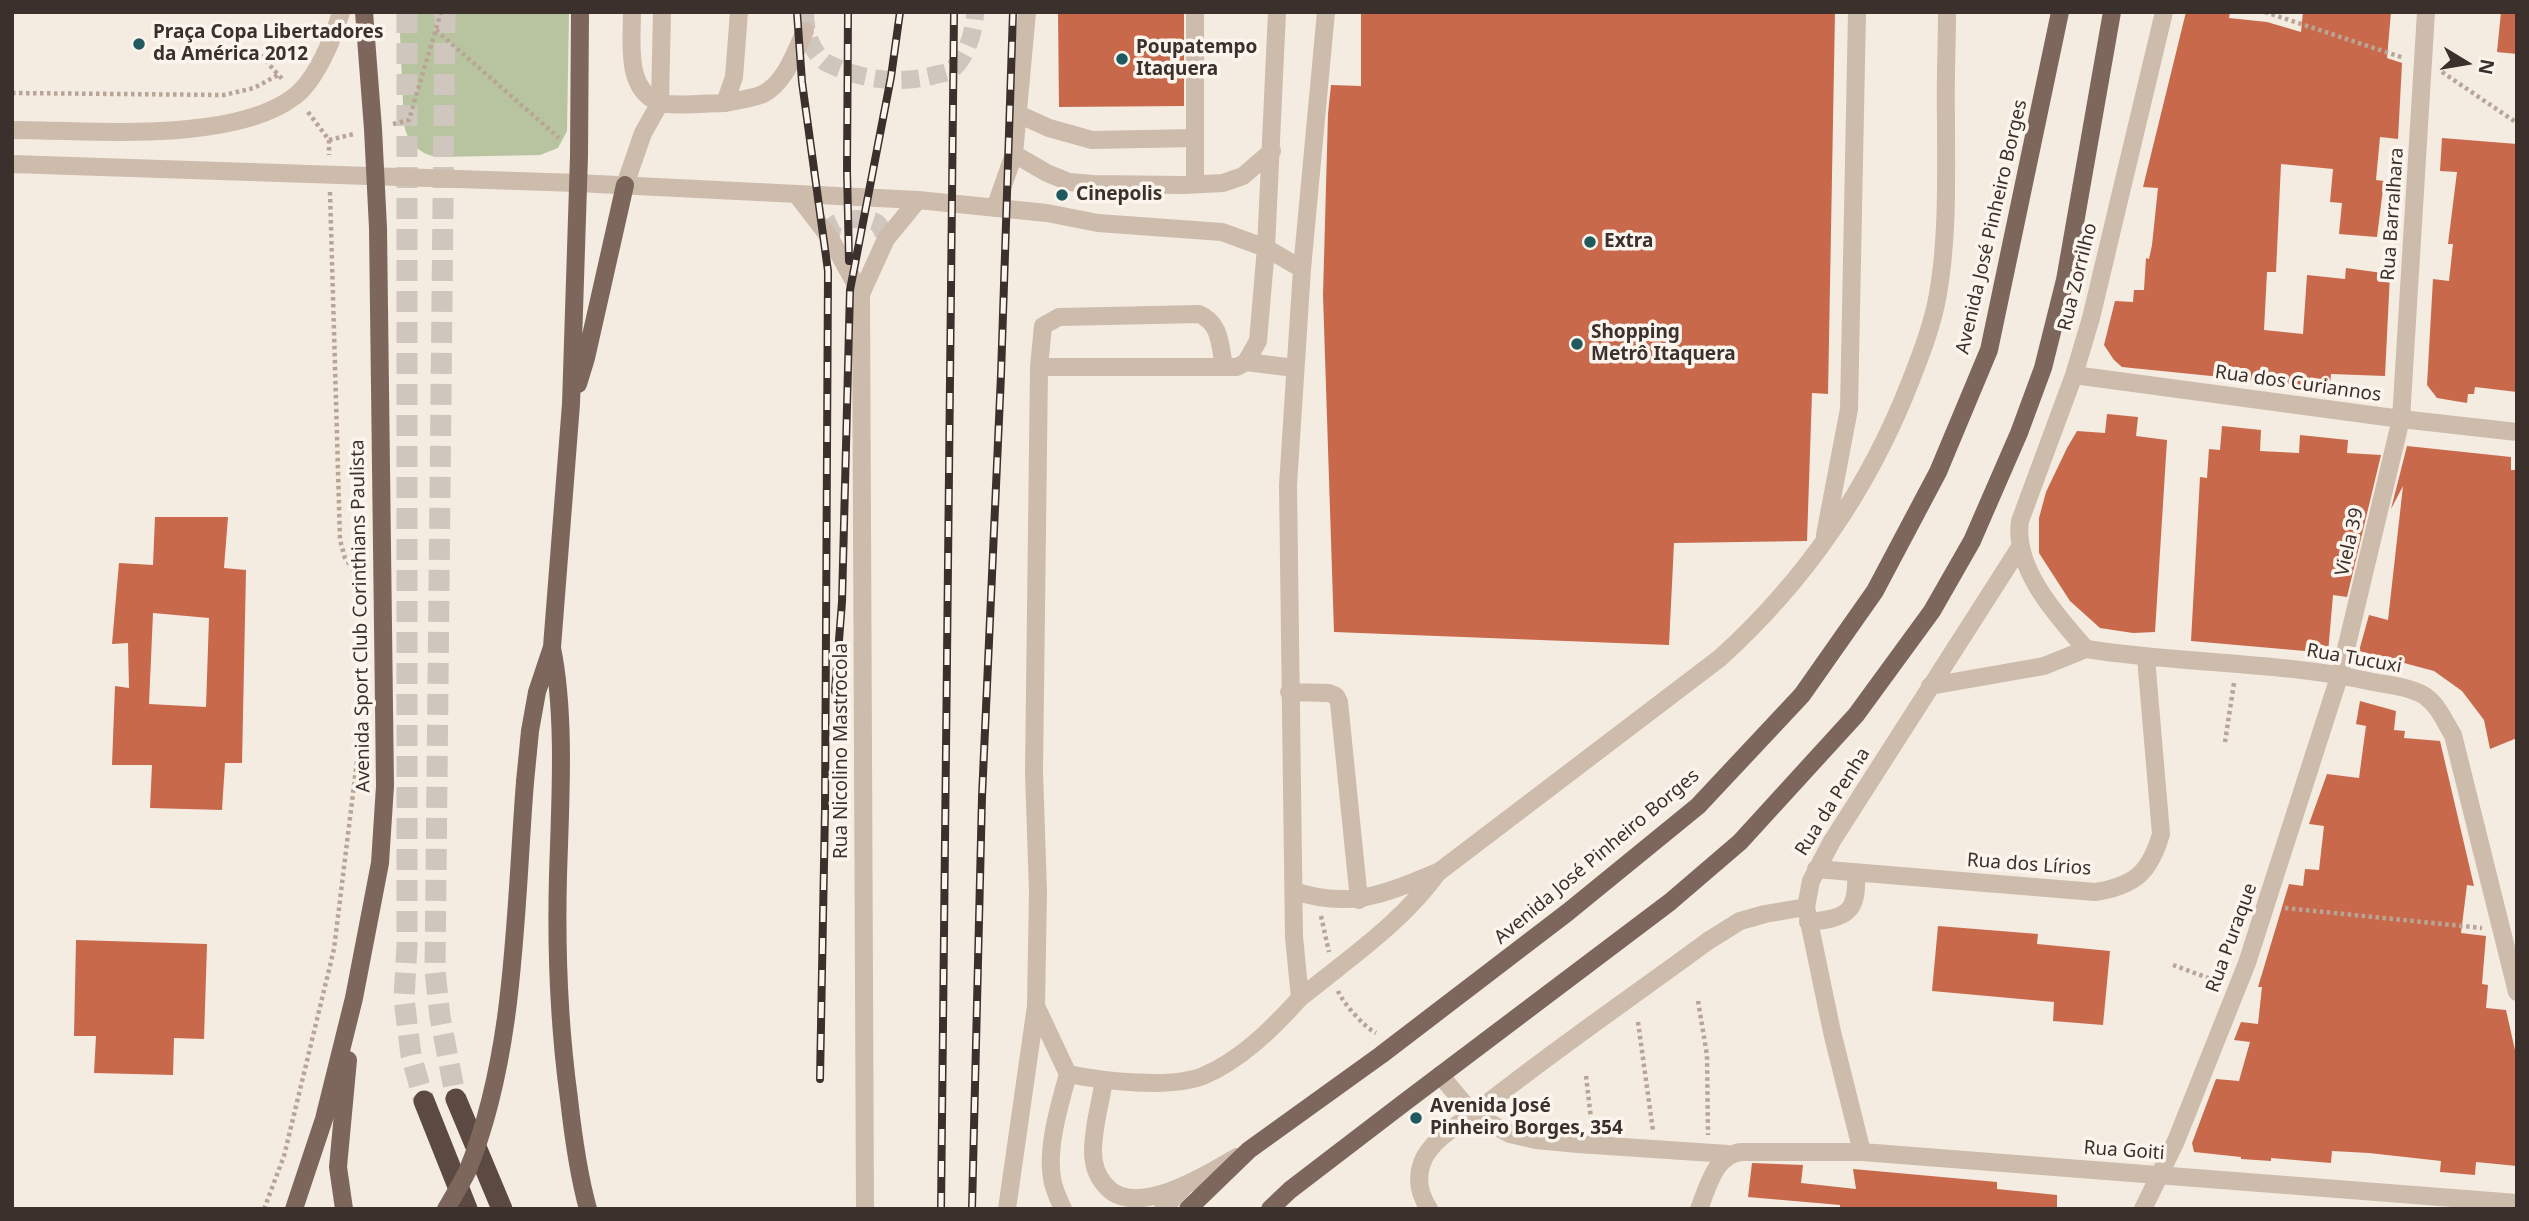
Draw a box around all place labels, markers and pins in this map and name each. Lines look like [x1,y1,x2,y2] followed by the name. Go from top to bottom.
[153,22,383,66] place label: Praça Copa Libertadores da América 2012
[131,36,147,52] marker: Praça Copa Libertadores da América 2012
[1136,37,1257,81] place label: Poupatempo Itaquera
[1114,51,1130,67] marker: Poupatempo Itaquera
[1076,184,1162,206] place label: Cinepolis
[1054,187,1070,203] marker: Cinepolis
[1604,231,1653,253] place label: Extra
[1582,234,1598,250] marker: Extra
[1591,322,1736,366] place label: Shopping Metrô Itaquera
[1569,336,1585,352] marker: Shopping Metrô Itaquera
[1430,1096,1623,1140] place label: Avenida José Pinheiro Borges, 354
[1408,1110,1424,1126] marker: Avenida José Pinheiro Borges, 354

